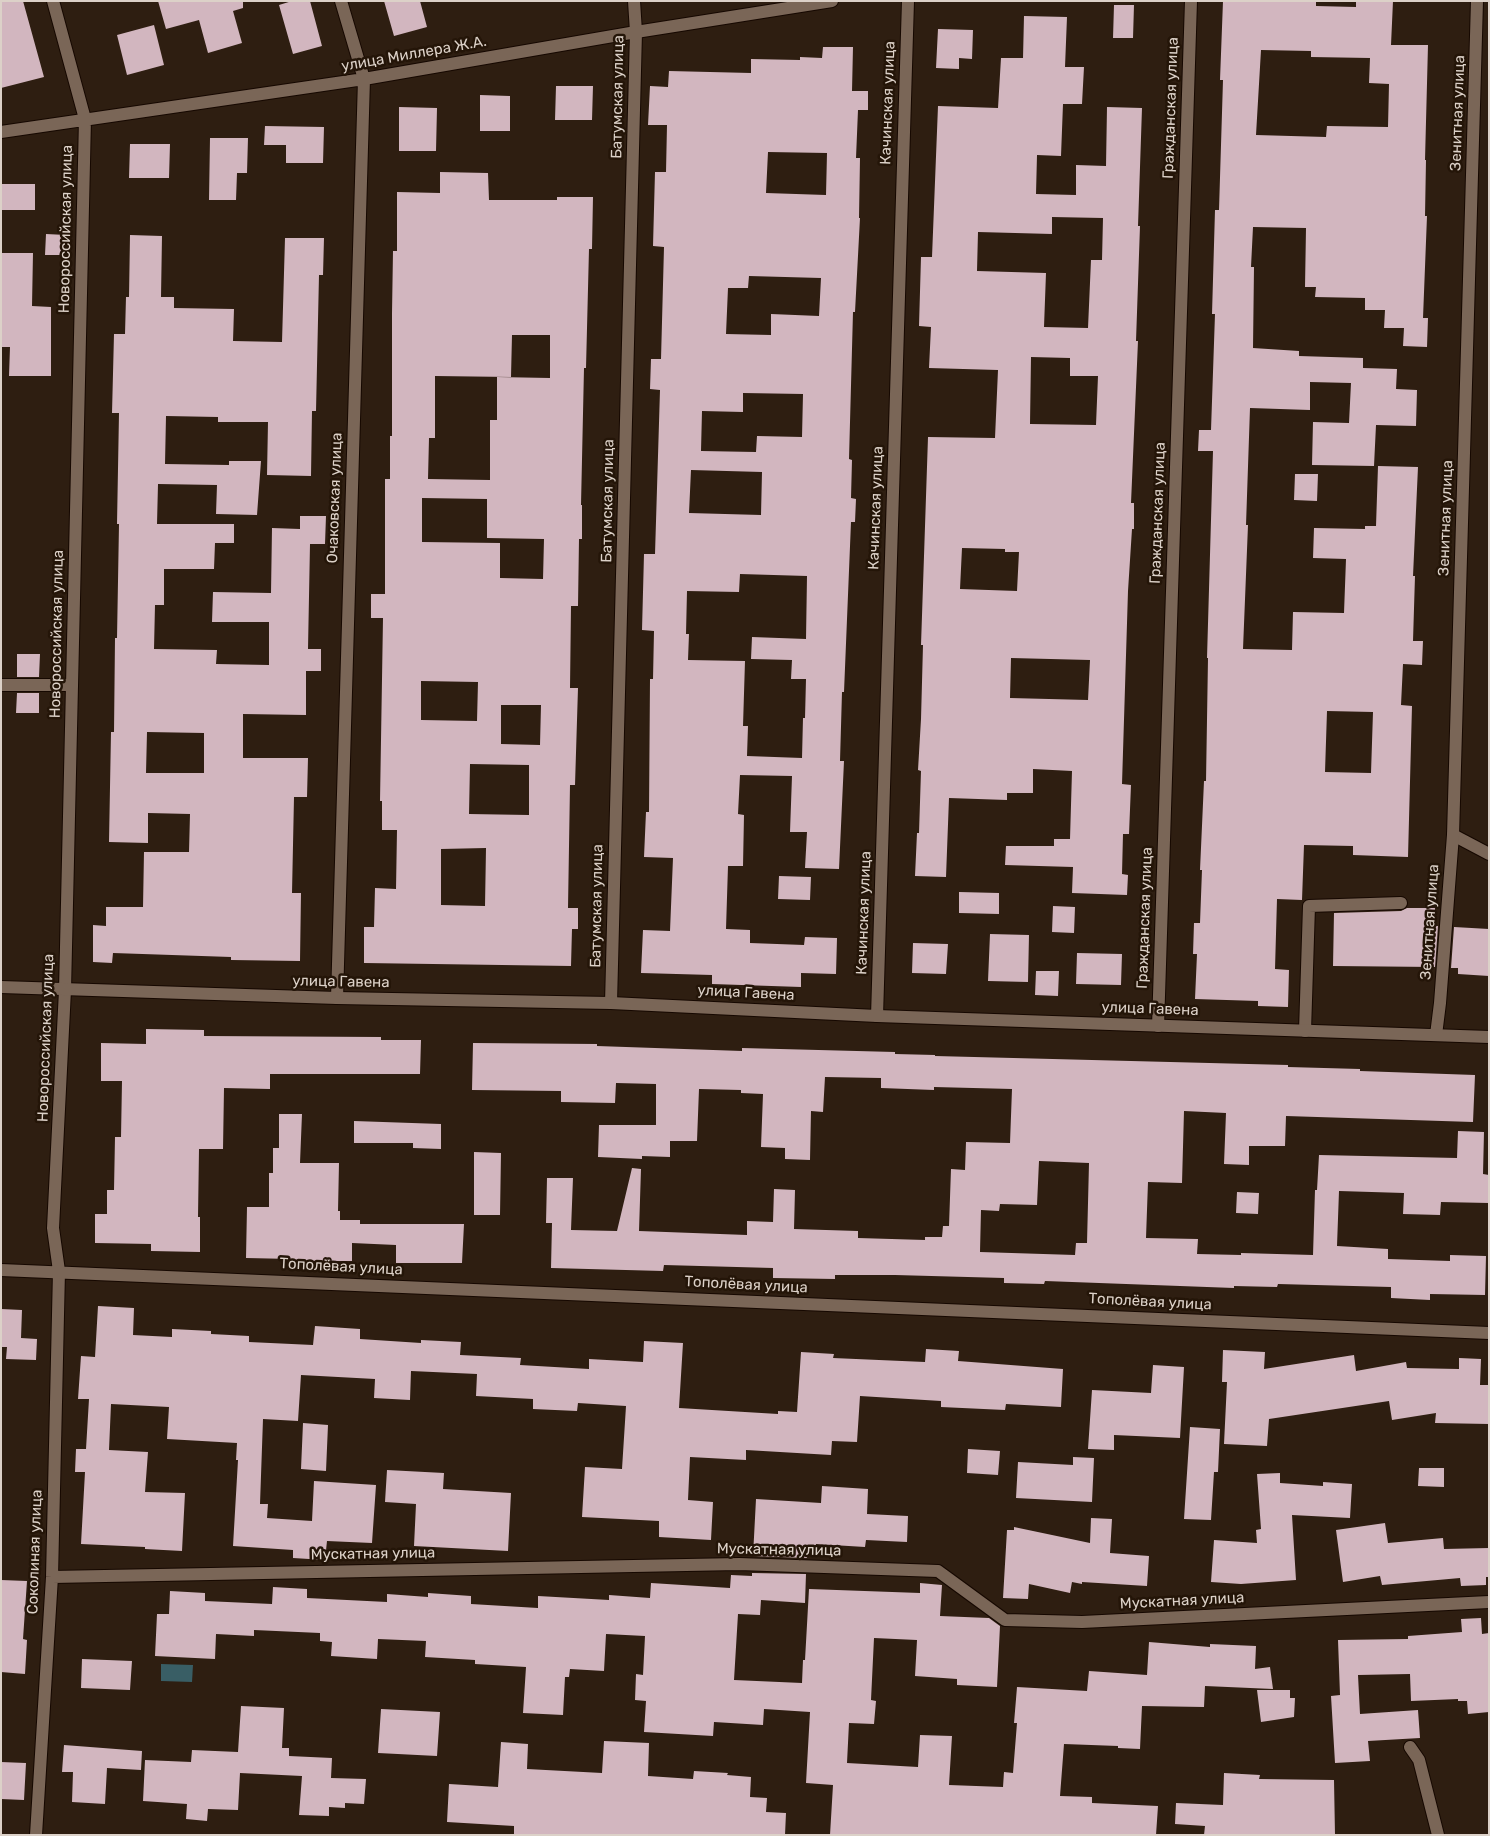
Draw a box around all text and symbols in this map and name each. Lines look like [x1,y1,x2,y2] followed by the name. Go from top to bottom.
[340,32,488,76] street label: улица Миллера Ж.А.
[608,35,628,159] street label: Батумская улица
[1160,37,1182,179] street label: Гражданская улица
[877,41,899,165] street label: Качинская улица
[1447,55,1469,171] street label: Зенитная улица
[56,145,76,313] street label: Новороссийская улица
[324,432,346,564] street label: Очаковская улица
[598,439,618,563] street label: Батумская улица
[1147,442,1169,584] street label: Гражданская улица
[865,446,887,570] street label: Качинская улица
[1435,460,1457,576] street label: Зенитная улица
[47,550,67,718] street label: Новороссийская улица
[587,844,607,968] street label: Батумская улица
[1134,847,1156,989] street label: Гражданская улица
[853,851,875,975] street label: Качинская улица
[1417,863,1443,981] street label: Зенитная улица
[34,954,58,1122] street label: Новороссийская улица
[292,972,390,992] street label: улица Гавена
[697,981,795,1005] street label: улица Гавена
[1101,998,1199,1020] street label: улица Гавена
[279,1255,403,1279] street label: Тополёвая улица
[684,1273,808,1297] street label: Тополёвая улица
[1088,1290,1212,1314] street label: Тополёвая улица
[24,1489,46,1615] street label: Соколиная улица
[717,1540,841,1560] street label: Мускатная улица
[311,1544,435,1564] street label: Мускатная улица
[1119,1589,1245,1613] street label: Мускатная улица

